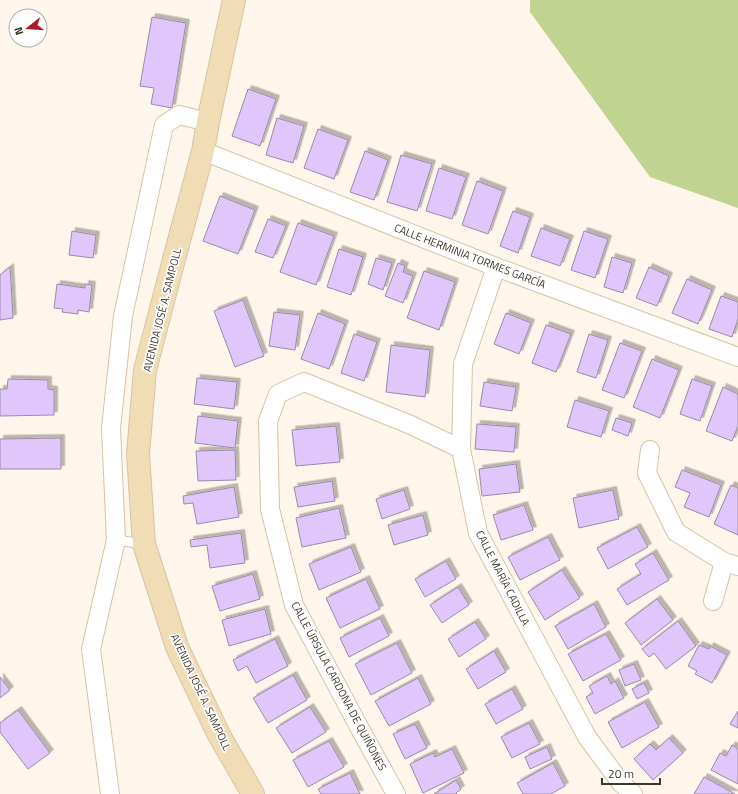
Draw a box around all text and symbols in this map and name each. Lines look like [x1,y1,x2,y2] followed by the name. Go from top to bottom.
[8,8,48,48] north arrow
[10,25,27,37] text: N
[392,220,549,293] street label: CALLE HERMINIA TORMES GARCÍA
[139,246,185,374] street label: AVENIDA JOSÉ A. SAMPOLL
[472,527,534,629] street label: CALLE MARÍA CADILLA
[287,599,391,773] street label: CALLE ÚRSULA CARDONA DE QUIÑONES
[167,631,235,754] street label: AVENIDA JOSÉ A. SAMPOLL
[602,760,660,786] scale bar
[608,764,634,783] text: 20 m

